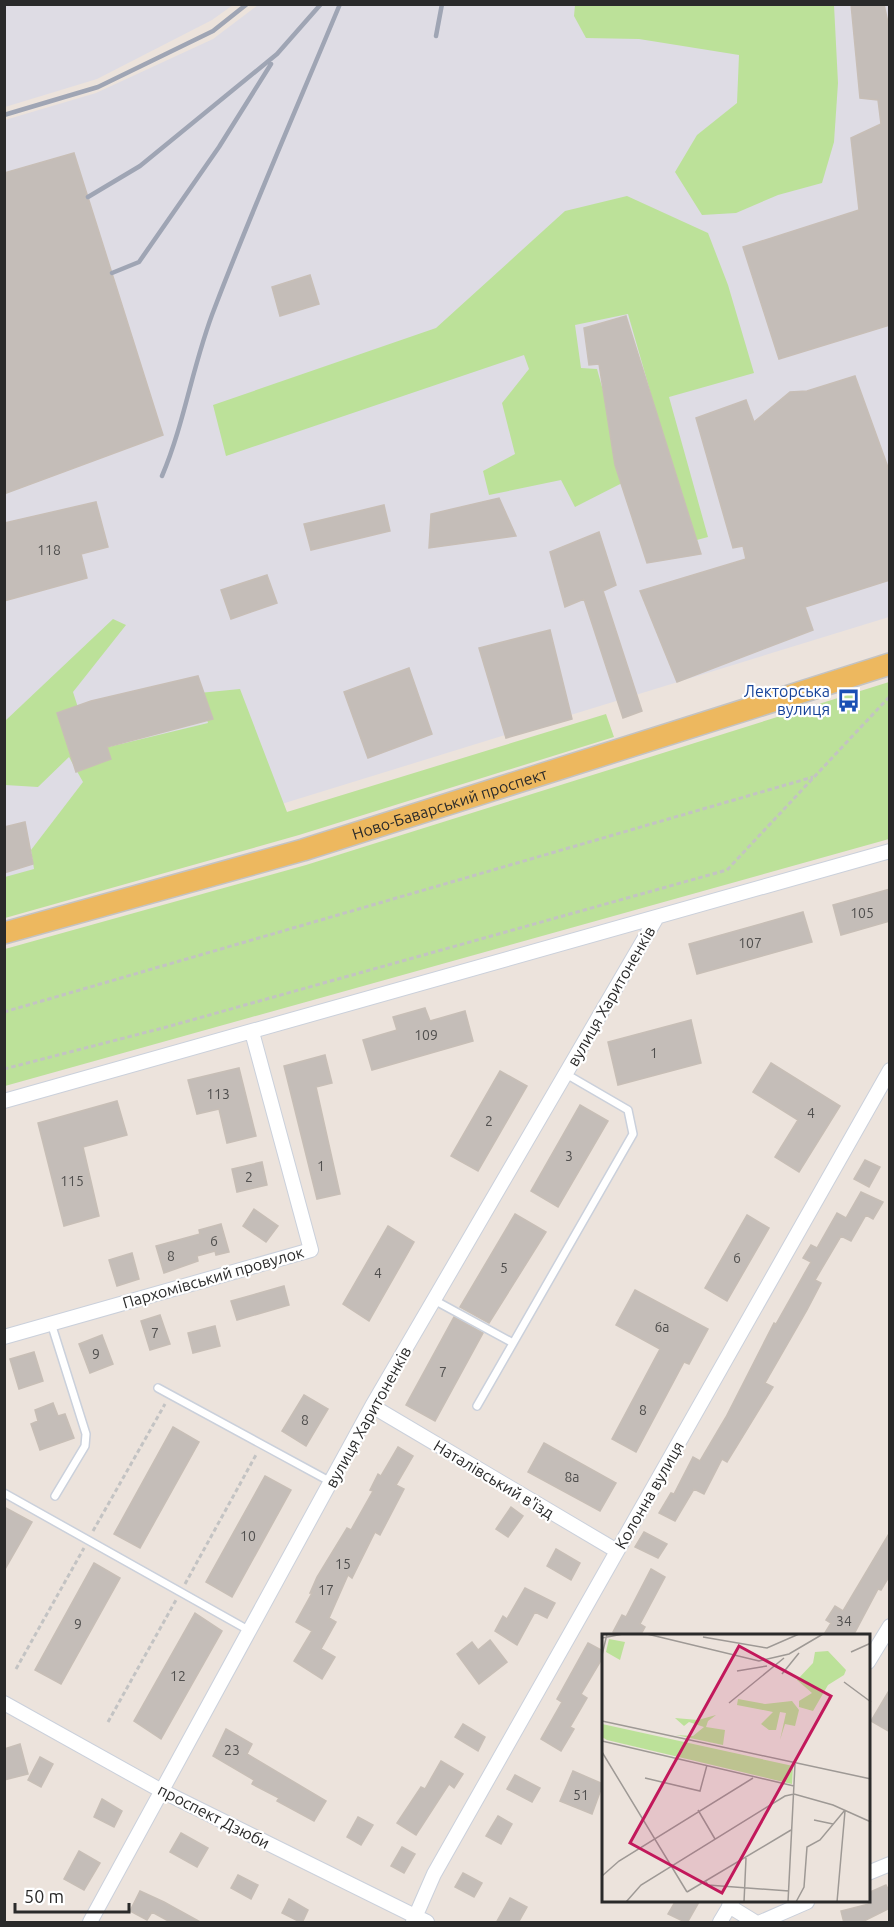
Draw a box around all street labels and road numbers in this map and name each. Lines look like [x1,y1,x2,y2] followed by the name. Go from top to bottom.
[350,764,549,843] street label: Ново-Баварський проспект
[564,923,658,1069] street label: вулиця Харитоненків
[120,1242,306,1312] street label: Пархомівський провулок
[322,1343,414,1491] street label: вулиця Харитоненків
[431,1436,557,1522] street label: Наталівський в'їзд
[611,1438,687,1552] street label: Колонна вулиця
[155,1780,273,1852] street label: проспект Дзюби

